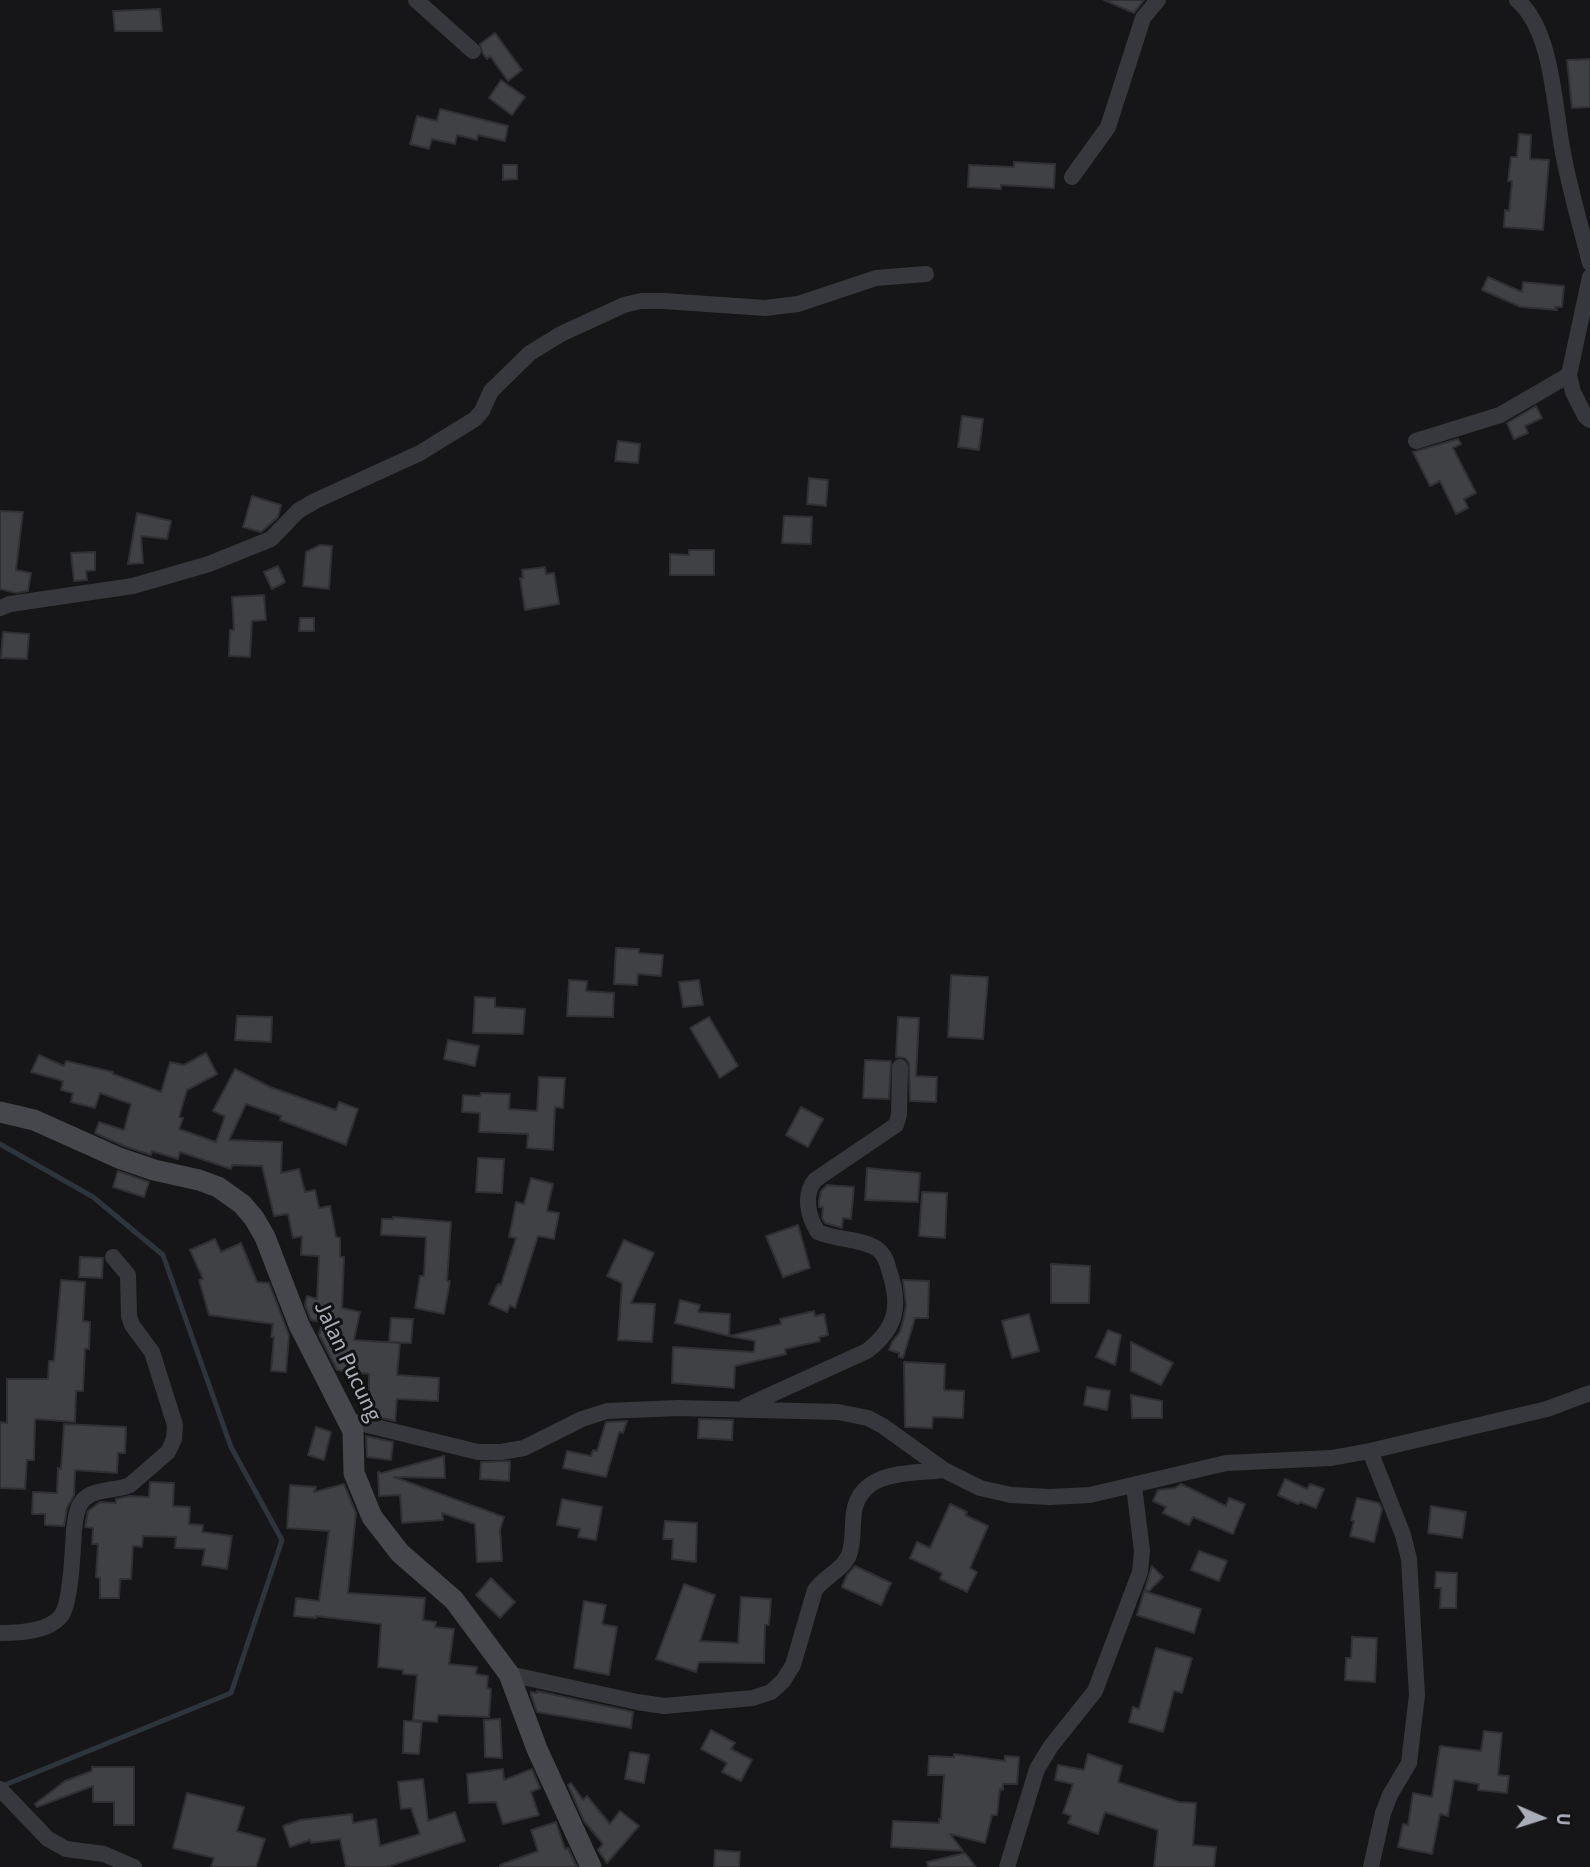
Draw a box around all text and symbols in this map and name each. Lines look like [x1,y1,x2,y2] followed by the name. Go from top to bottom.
[306,1297,386,1427] street label: Jalan Pucung
[1506,1783,1576,1853] north arrow
[1549,1812,1576,1826] text: U

